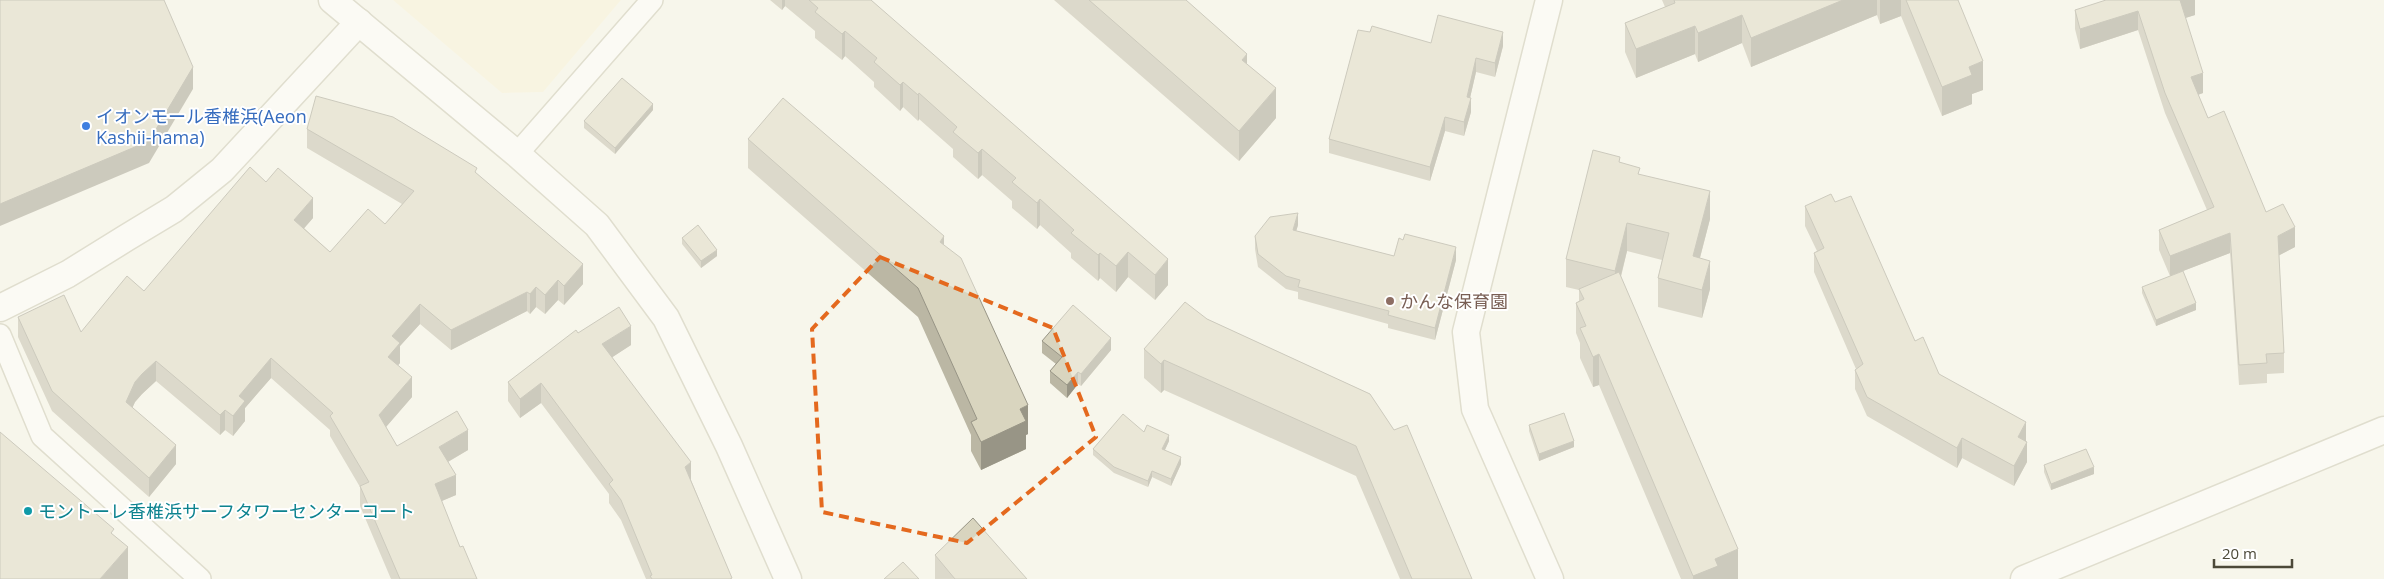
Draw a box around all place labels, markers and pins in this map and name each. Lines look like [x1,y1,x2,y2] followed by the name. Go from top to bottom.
[96,104,307,149] place label: イオンモール香椎浜(Aeon Kashii-hama)
[80,120,92,132] marker: イオンモール香椎浜(Aeon Kashii-hama)
[1400,289,1508,313] place label: かんな保育園
[1384,295,1396,307] marker: かんな保育園
[38,499,415,523] place label: モントーレ香椎浜サーフタワーセンターコート
[22,505,34,517] marker: モントーレ香椎浜サーフタワーセンターコート

